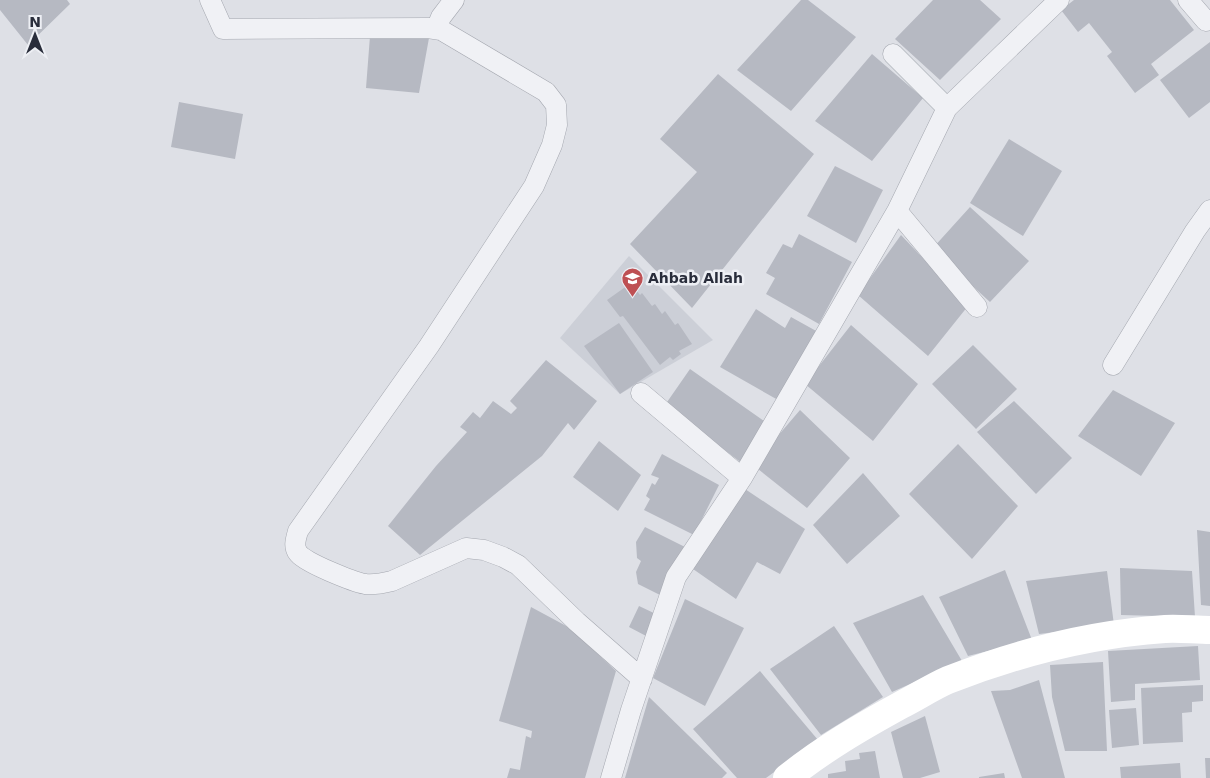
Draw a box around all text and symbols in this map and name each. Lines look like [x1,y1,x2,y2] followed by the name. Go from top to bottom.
[10,10,60,60] north arrow
[29,14,41,30] text: N
[620,266,644,297] school or university icon: Ahbab Allah
[648,270,743,286] place label: Ahbab Allah

